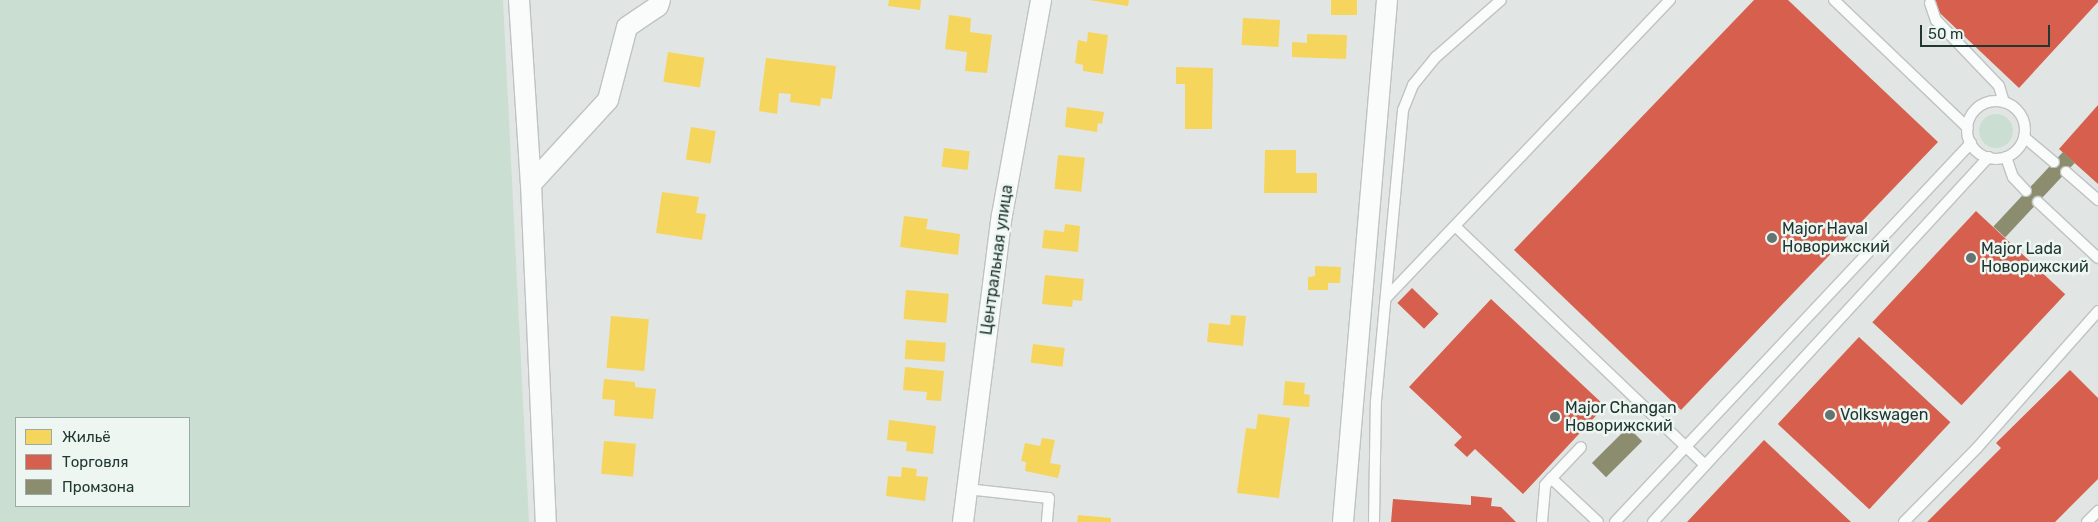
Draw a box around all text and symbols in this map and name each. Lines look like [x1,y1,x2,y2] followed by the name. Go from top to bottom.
[1923,15,2053,47] scale bar
[1928,25,1963,43] text: 50 m
[977,184,1017,336] street label: Центральная улица
[1782,219,1890,257] place label: Major Haval Новорижский
[1766,232,1778,244] marker: Major Haval Новорижский
[1981,239,2089,277] place label: Major Lada Новорижский
[1965,252,1977,264] marker: Major Lada Новорижский
[1565,398,1677,436] place label: Major Changan Новорижский
[1840,405,1928,425] place label: Volkswagen
[1824,409,1836,421] marker: Volkswagen
[1549,411,1561,423] marker: Major Changan Новорижский
[15,417,190,507] legend
[62,428,111,446] text: Жильё
[62,453,128,471] text: Торговля
[62,478,134,496] text: Промзона

